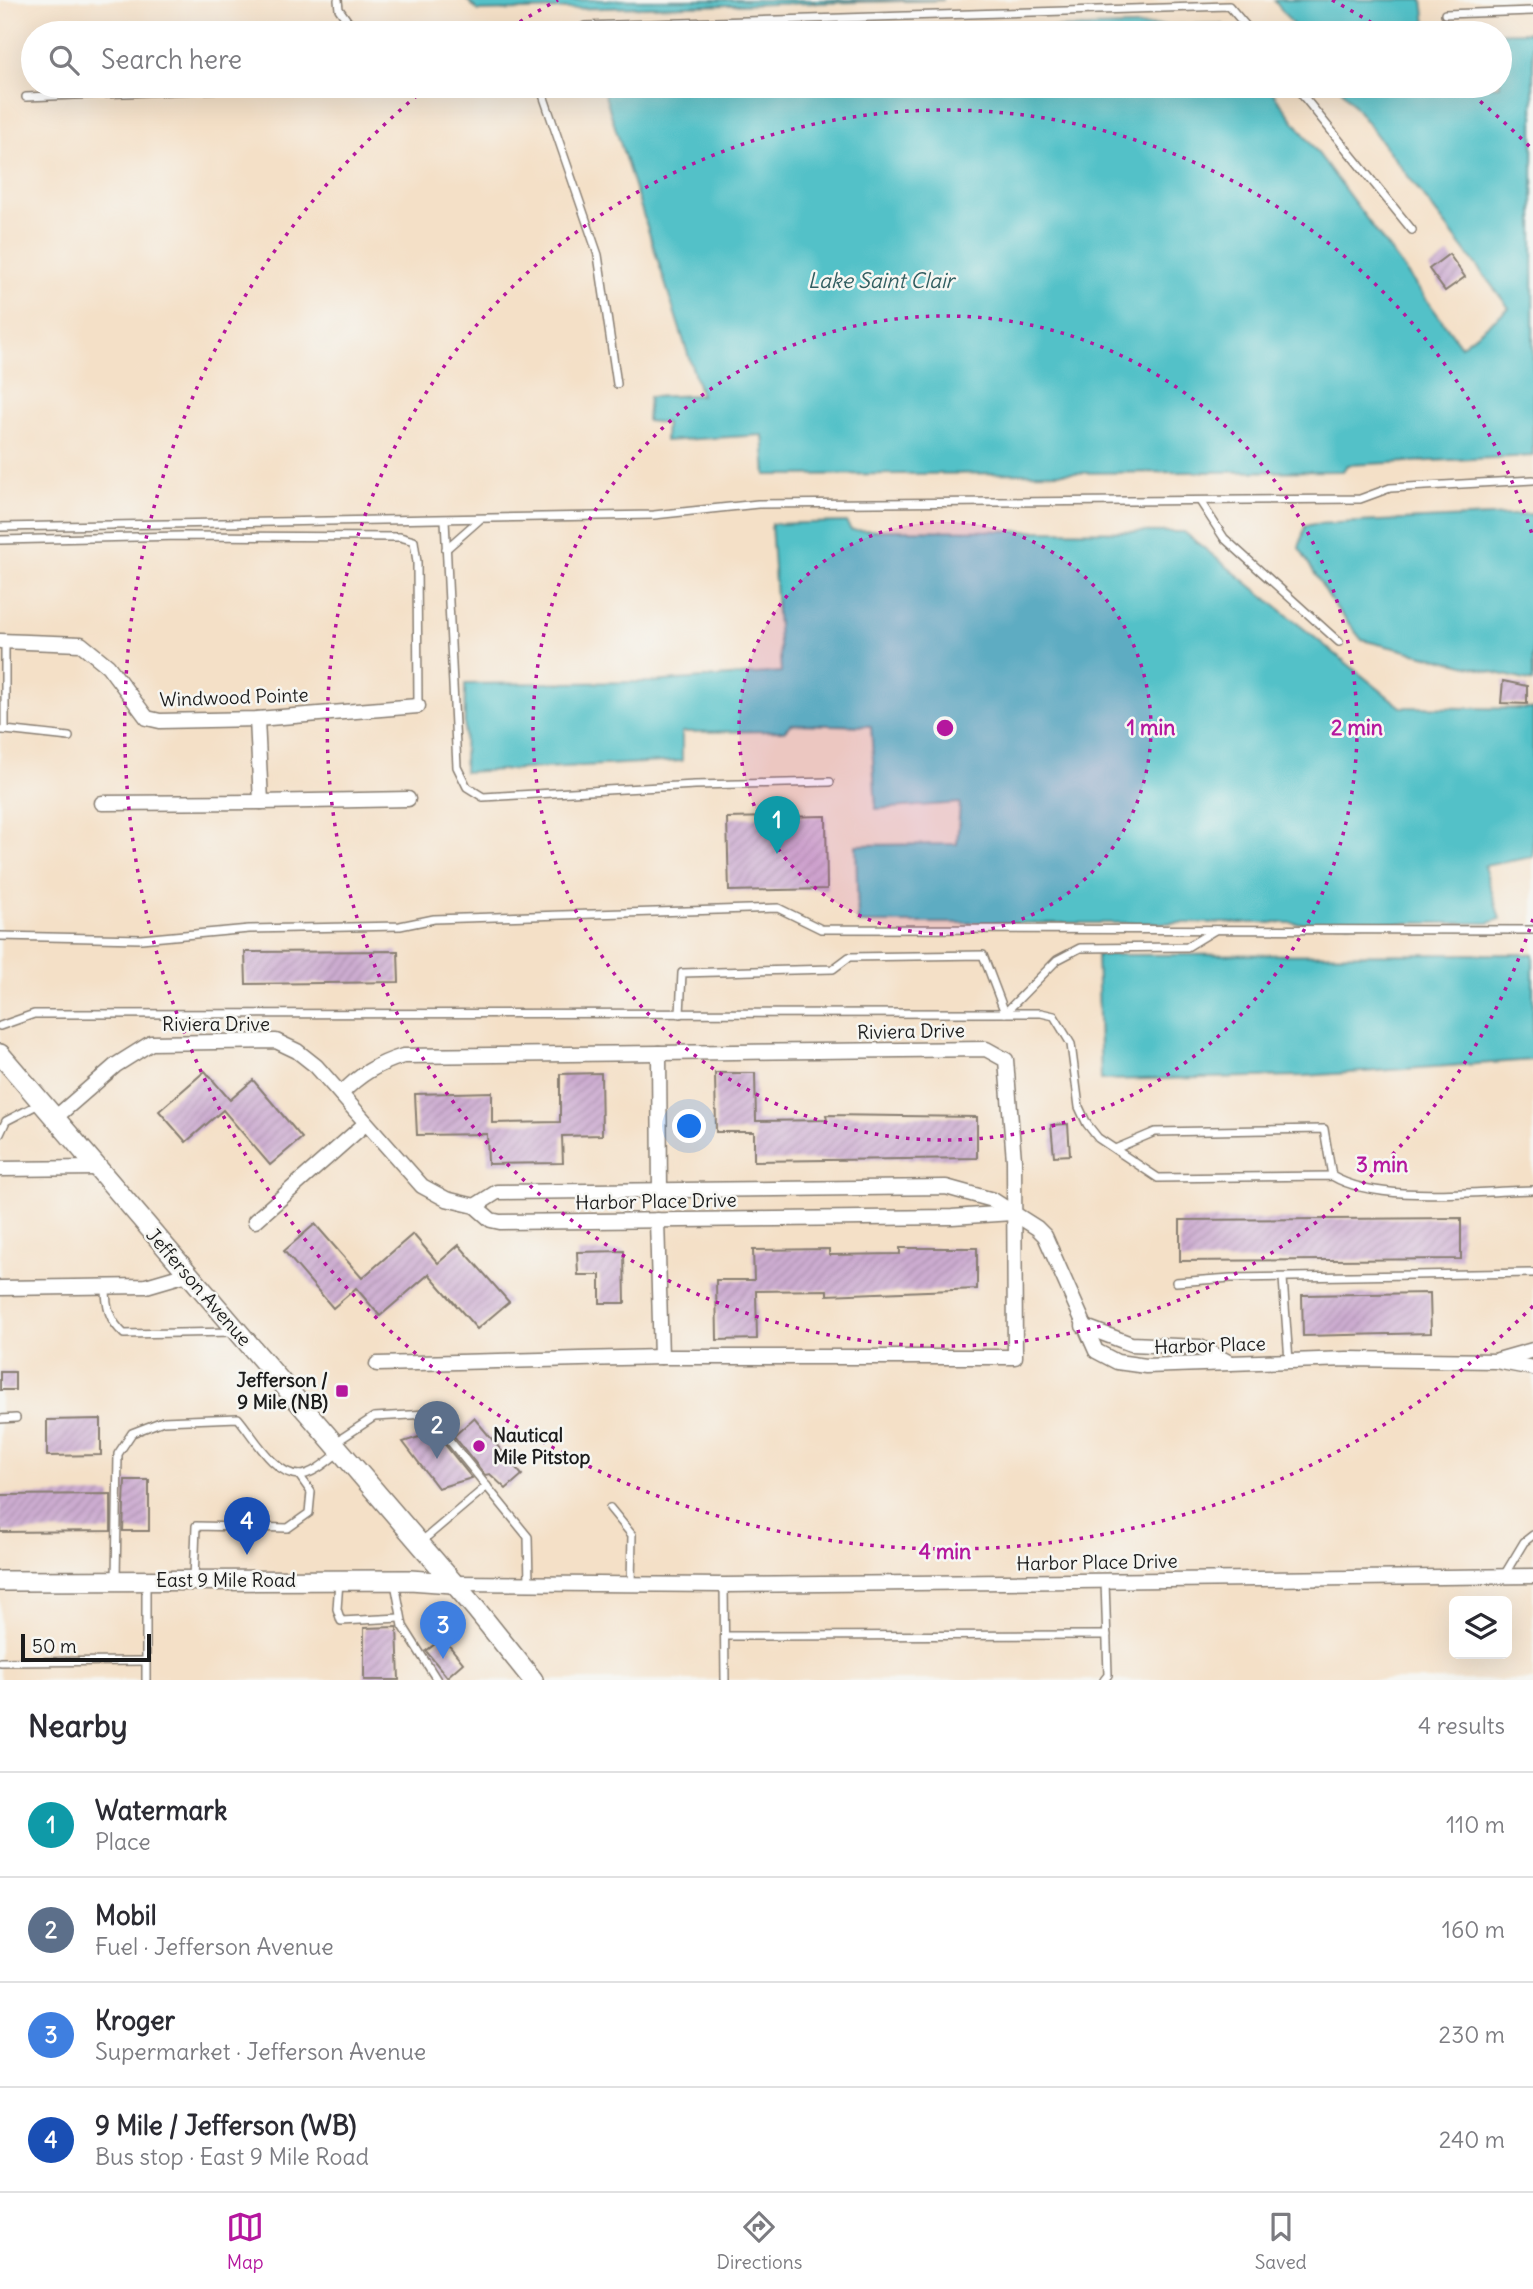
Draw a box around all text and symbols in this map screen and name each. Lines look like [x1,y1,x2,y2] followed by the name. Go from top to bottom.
[21,21,1512,98] search box
[45,41,83,79] icon: search
[101,43,242,76] text: Search here
[808,267,957,294] water label: Lake Saint Clair
[159,682,309,712] street label: Windwood Pointe
[1127,714,1175,741] text: 1 min
[1331,714,1383,741] text: 2 min
[933,716,957,740] centre of rings
[754,796,800,854] pin: 1
[162,1012,270,1036] street label: Riviera Drive
[857,1018,965,1044] street label: Riviera Drive
[672,1109,706,1143] your location
[1356,1151,1408,1178] text: 3 min
[575,1188,737,1214] street label: Harbor Place Drive
[141,1223,257,1351] street label: Jefferson Avenue
[1154,1331,1266,1359] street label: Harbor Place
[236,1368,328,1414] place label: Jefferson / 9 Mile (NB)
[334,1383,350,1399] marker: Jefferson / 9 Mile (NB)
[414,1401,460,1459] pin: 2
[493,1423,590,1469] place label: Nautical Mile Pitstop
[471,1438,487,1454] marker: Nautical Mile Pitstop
[224,1497,270,1555] pin: 4
[919,1538,971,1565] text: 4 min
[1016,1549,1178,1575] street label: Harbor Place Drive
[156,1568,296,1592] street label: East 9 Mile Road
[1449,1596,1512,1659] map controls
[1449,1596,1512,1659] button: layers
[420,1601,466,1659] pin: 3
[21,1631,150,1663] scale bar
[32,1634,77,1658] text: 50 m
[28,1707,128,1745] text: Nearby
[1418,1711,1505,1740] text: 4 results
[95,1794,227,1827] text: Watermark
[46,1810,56,1839] text: 1
[1446,1810,1505,1839] text: 110 m
[95,1827,151,1856] text: Place
[95,1899,157,1932] text: Mobil
[45,1915,57,1944] text: 2
[1442,1915,1505,1944] text: 160 m
[95,1932,334,1961] text: Fuel · Jefferson Avenue
[95,2004,175,2037] text: Kroger
[44,2020,58,2049] text: 3
[1439,2020,1505,2049] text: 230 m
[95,2037,426,2066] text: Supermarket · Jefferson Avenue
[95,2109,356,2142] text: 9 Mile / Jefferson (WB)
[44,2125,58,2154] text: 4
[1439,2125,1505,2154] text: 240 m
[95,2142,369,2171] text: Bus stop · East 9 Mile Road
[226,2208,264,2274] tab: Map
[717,2208,802,2274] tab: Directions
[1255,2208,1307,2274] tab: Saved

